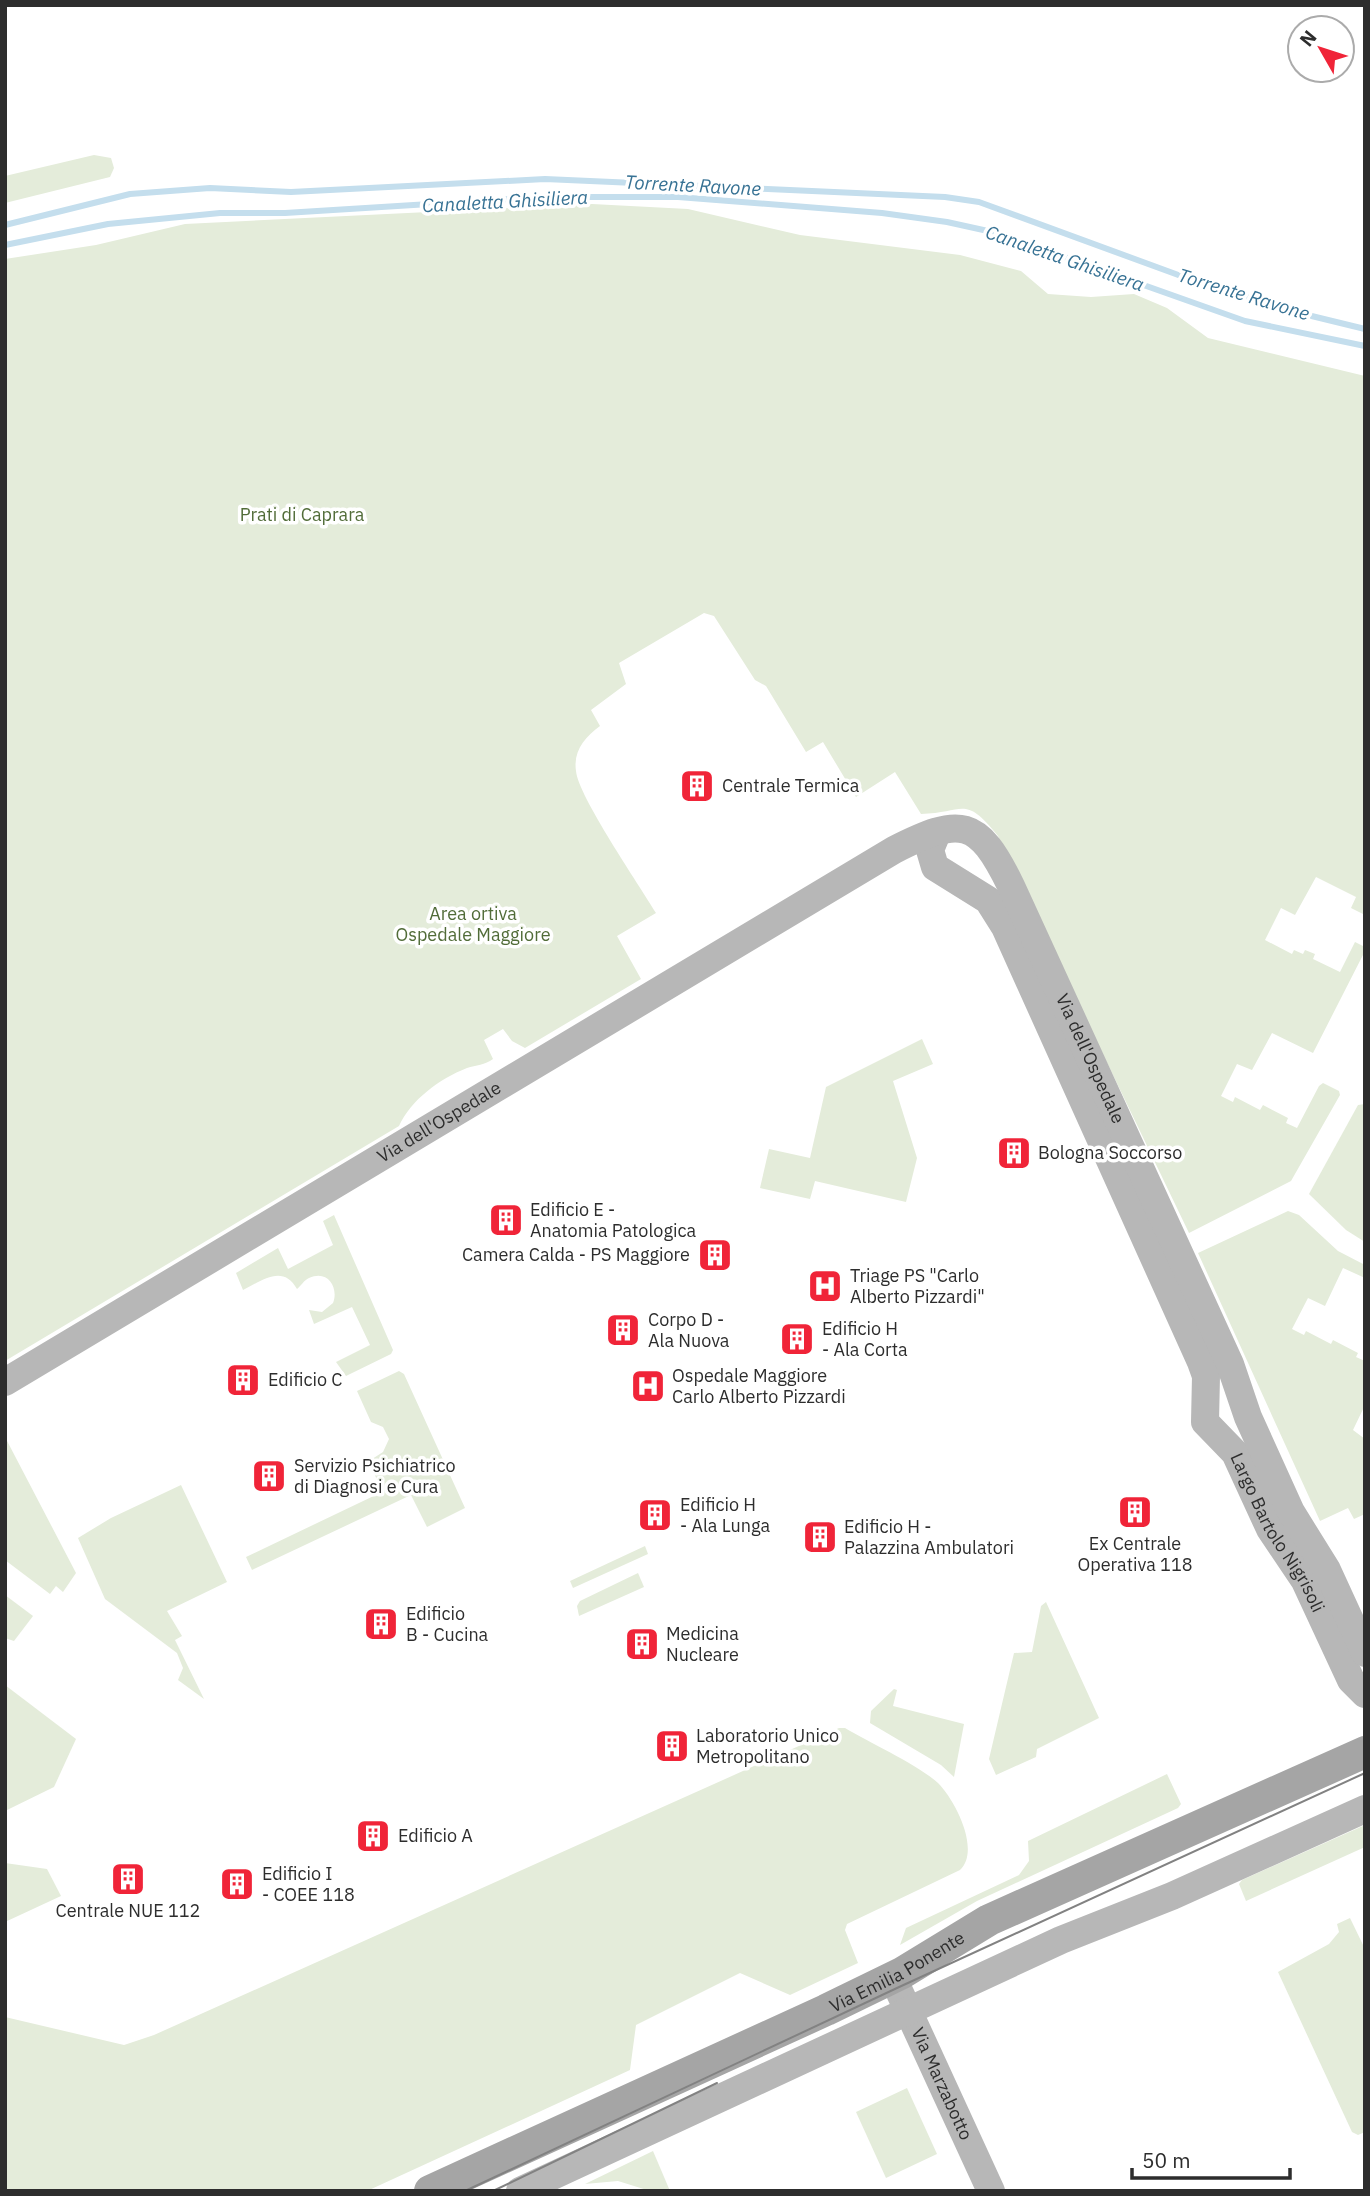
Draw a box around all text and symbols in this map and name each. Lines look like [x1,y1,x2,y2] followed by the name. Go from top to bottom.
[1286,14,1356,84] north arrow
[1294,25,1321,51] text: N
[624,169,762,201] water label: Torrente Ravone
[421,185,589,217] water label: Canaletta Ghisiliera
[983,220,1147,296] water label: Canaletta Ghisiliera
[1175,263,1313,325] water label: Torrente Ravone
[240,503,365,526] park label: Prati di Caprara
[678,767,716,805] building icon: Centrale Termica
[722,774,860,797] place label: Centrale Termica
[395,902,551,946] park label: Area ortiva Ospedale Maggiore
[1051,990,1130,1127] street label: Via dell'Ospedale
[373,1076,505,1168] street label: Via dell'Ospedale
[995,1134,1033,1172] building icon: Bologna Soccorso
[1038,1141,1182,1164] place label: Bologna Soccorso
[530,1198,696,1242] place label: Edificio E - Anatomia Patologica
[487,1201,525,1239] building icon: Edificio E - Anatomia Patologica
[696,1236,734,1274] building icon: Camera Calda - PS Maggiore
[462,1243,690,1266] place label: Camera Calda - PS Maggiore
[850,1264,985,1308] place label: Triage PS "Carlo Alberto Pizzardi"
[806,1267,844,1305] hospital icon: Triage PS "Carlo Alberto Pizzardi"
[648,1308,730,1352] place label: Corpo D - Ala Nuova
[604,1311,642,1349] building icon: Corpo D - Ala Nuova
[822,1317,908,1361] place label: Edificio H - Ala Corta
[778,1320,816,1358] building icon: Edificio H - Ala Corta
[224,1361,262,1399] building icon: Edificio C
[672,1364,846,1408] place label: Ospedale Maggiore Carlo Alberto Pizzardi
[629,1367,667,1405] hospital icon: Ospedale Maggiore Carlo Alberto Pizzardi
[268,1368,343,1391] place label: Edificio C
[1226,1449,1330,1616] street label: Largo Bartolo Nigrisoli
[294,1454,456,1498] place label: Servizio Psichiatrico di Diagnosi e Cura
[250,1457,288,1495] building icon: Servizio Psichiatrico di Diagnosi e Cura
[680,1493,770,1537] place label: Edificio H - Ala Lunga
[1116,1493,1154,1531] building icon: Ex Centrale Operativa 118
[636,1496,674,1534] building icon: Edificio H - Ala Lunga
[844,1515,1014,1559] place label: Edificio H - Palazzina Ambulatori
[801,1518,839,1556] building icon: Edificio H - Palazzina Ambulatori
[1078,1532,1192,1576] place label: Ex Centrale Operativa 118
[406,1602,489,1646] place label: Edificio B - Cucina
[362,1605,400,1643] building icon: Edificio B - Cucina
[666,1622,739,1666] place label: Medicina Nucleare
[623,1625,661,1663] building icon: Medicina Nucleare
[696,1724,839,1768] place label: Laboratorio Unico Metropolitano
[653,1727,691,1765] building icon: Laboratorio Unico Metropolitano
[354,1817,392,1855] building icon: Edificio A
[398,1824,473,1847] place label: Edificio A
[109,1860,147,1898] building icon: Centrale NUE 112
[262,1862,355,1906] place label: Edificio I - COEE 118
[218,1865,256,1903] building icon: Edificio I - COEE 118
[56,1899,200,1922] place label: Centrale NUE 112
[826,1926,969,2018] street label: Via Emilia Ponente
[906,2024,978,2144] street label: Via Marzabotto
[1132,2136,1290,2180] scale bar
[1142,2146,1191,2174] text: 50 m

